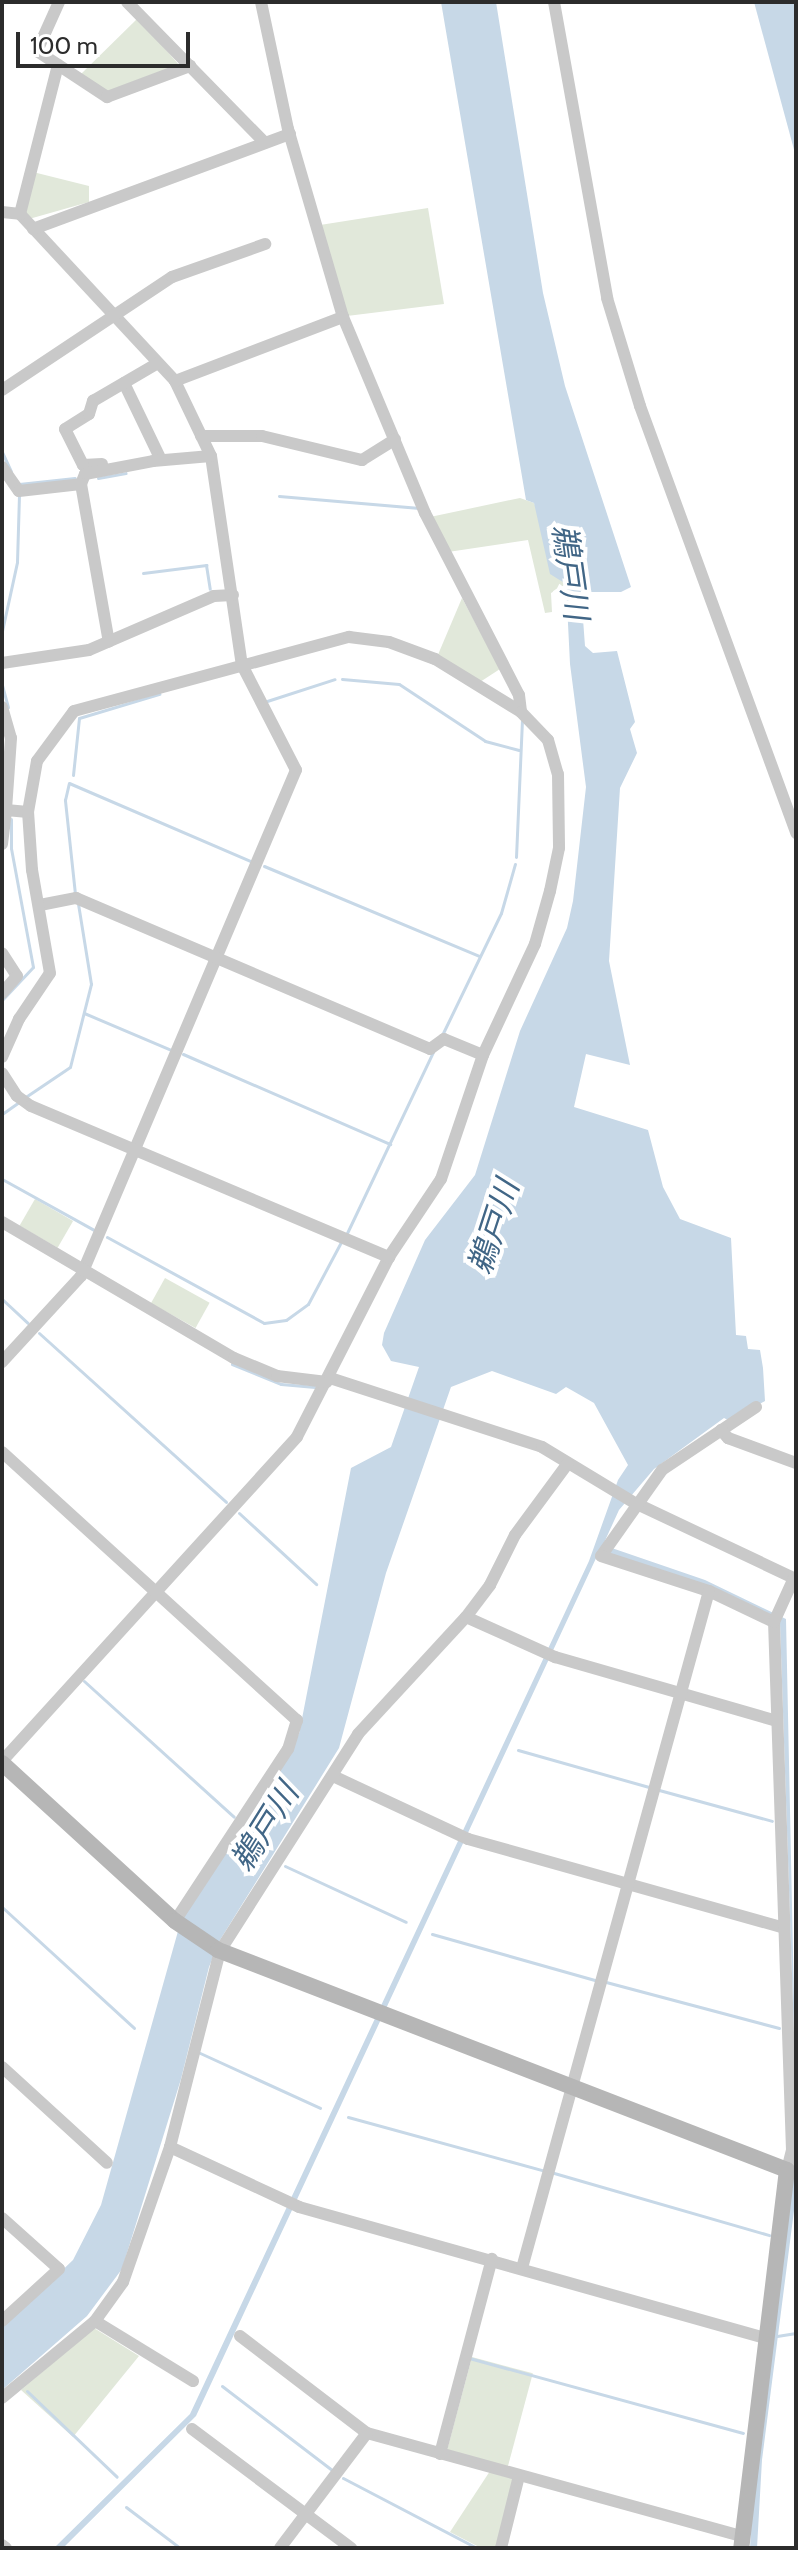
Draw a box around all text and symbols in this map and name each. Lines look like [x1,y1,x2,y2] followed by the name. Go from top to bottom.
[20,16,194,66] scale bar
[30,31,98,60] text: 100 m
[544,522,596,622] water label: 鵜戸川
[461,1175,527,1279] water label: 鵜戸川
[223,1776,307,1878] water label: 鵜戸川

